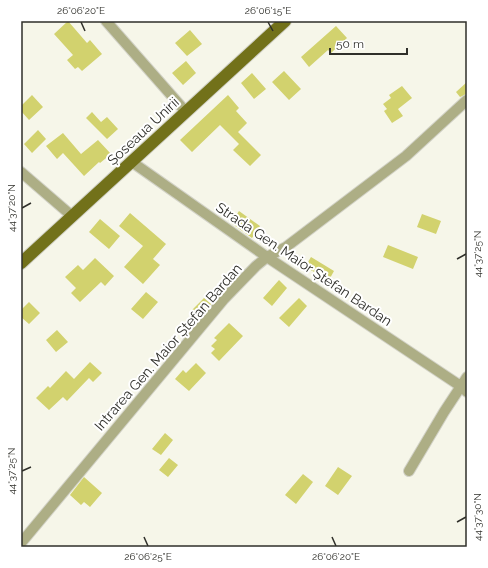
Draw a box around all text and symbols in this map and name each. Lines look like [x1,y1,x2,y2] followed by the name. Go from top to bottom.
[57,5,105,16] text: 26°06'20"E
[245,5,291,16] text: 26°06'15"E
[330,30,407,56] scale bar
[336,37,364,51] text: 50 m
[104,94,182,168] street label: Șoseaua Unirii
[6,184,17,232] text: 44°37'20"N
[213,199,395,329] street label: Strada Gen. Maior Ștefan Bardan
[472,230,483,278] text: 44°37'25"N
[91,260,245,434] street label: Intrarea Gen. Maior Ștefan Bardan
[6,447,17,495] text: 44°37'25"N
[472,493,483,541] text: 44°37'30"N
[124,551,172,562] text: 26°06'25"E
[312,551,360,562] text: 26°06'20"E

